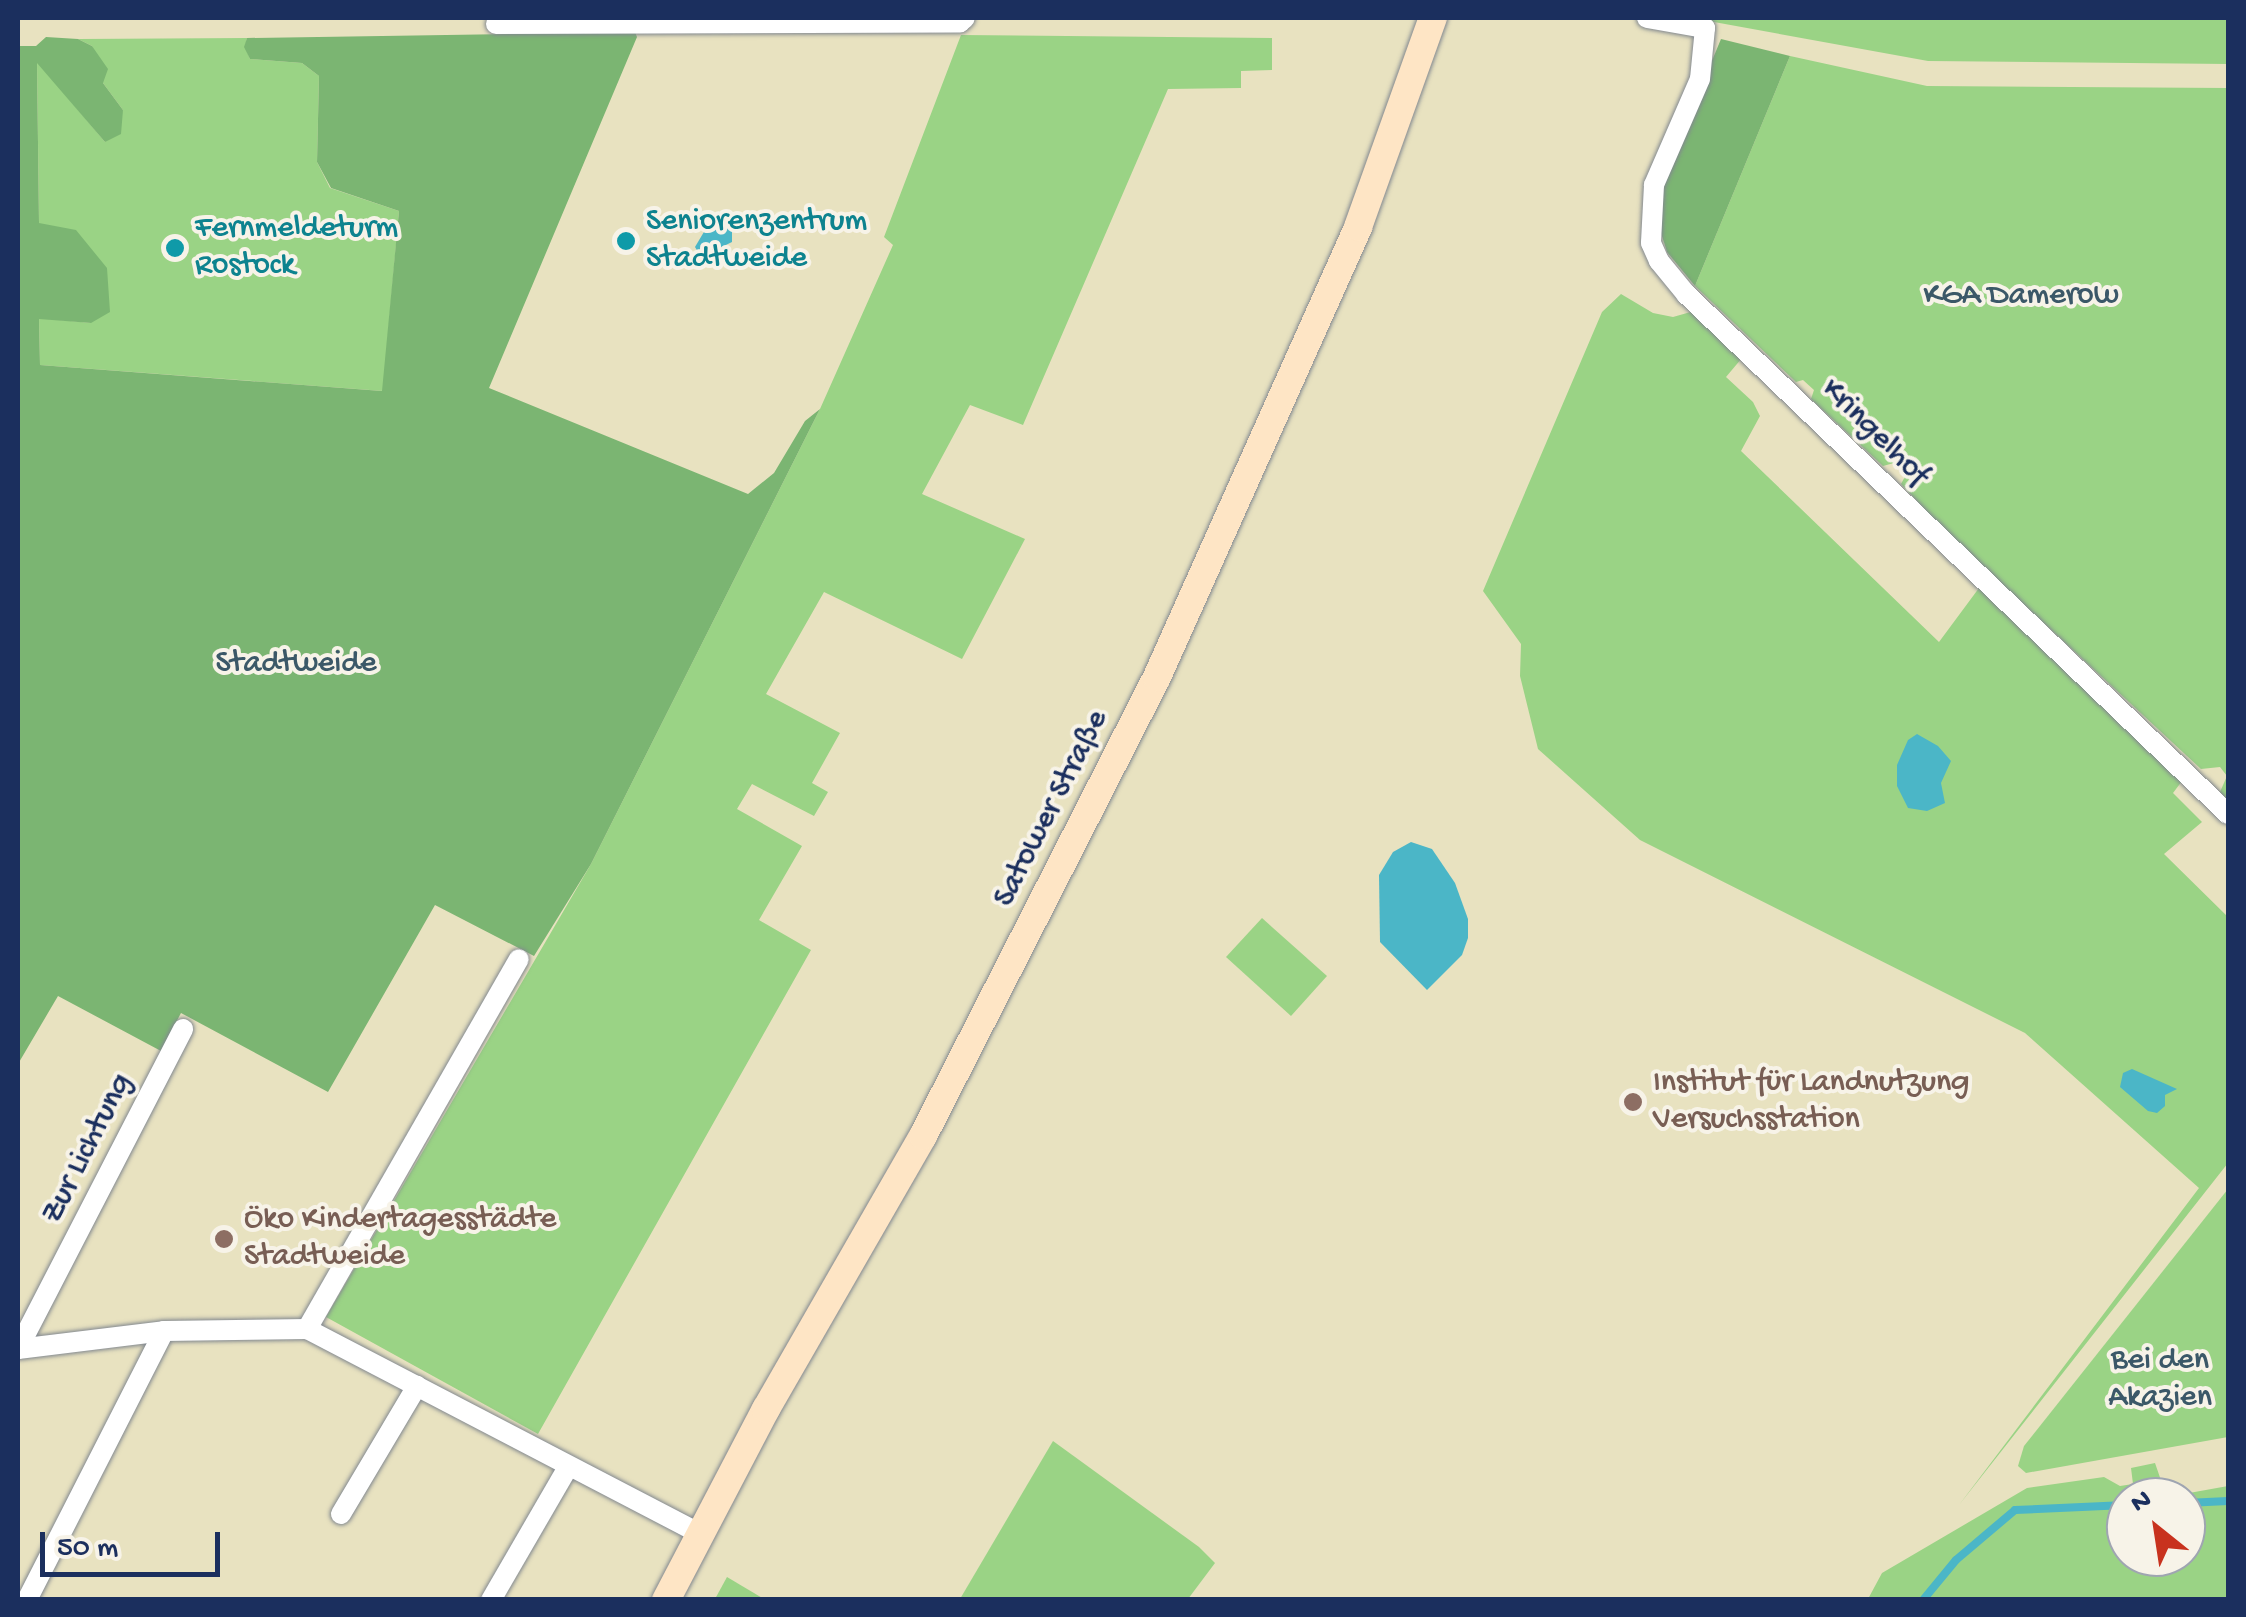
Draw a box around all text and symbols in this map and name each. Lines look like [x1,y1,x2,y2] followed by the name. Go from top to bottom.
[646,204,867,279] place label: Seniorenzentrum Stadtweide
[195,211,398,286] place label: Fernmeldeturm Rostock
[615,230,637,252] marker: Seniorenzentrum Stadtweide
[164,237,186,259] marker: Fernmeldeturm Rostock
[1924,277,2118,315] park label: KGA Damerow
[1812,371,1936,495] street label: Kringelhof
[216,645,377,683] park label: Stadtweide
[986,704,1118,914] street label: Satower Straße
[1653,1065,1969,1140] place label: Institut für Landnutzung Versuchsstation
[34,1068,142,1230] street label: Zur Lichtung
[1622,1091,1644,1113] marker: Institut für Landnutzung Versuchsstation
[244,1202,556,1277] place label: Öko Kindertagesstädte Stadtweide
[213,1228,235,1250] marker: Öko Kindertagesstädte Stadtweide
[2108,1343,2212,1418] park label: Bei den Akazien
[2106,1477,2206,1577] north arrow
[2126,1483,2158,1521] text: N
[45,1512,225,1574] scale bar
[57,1532,118,1567] text: 50 m

